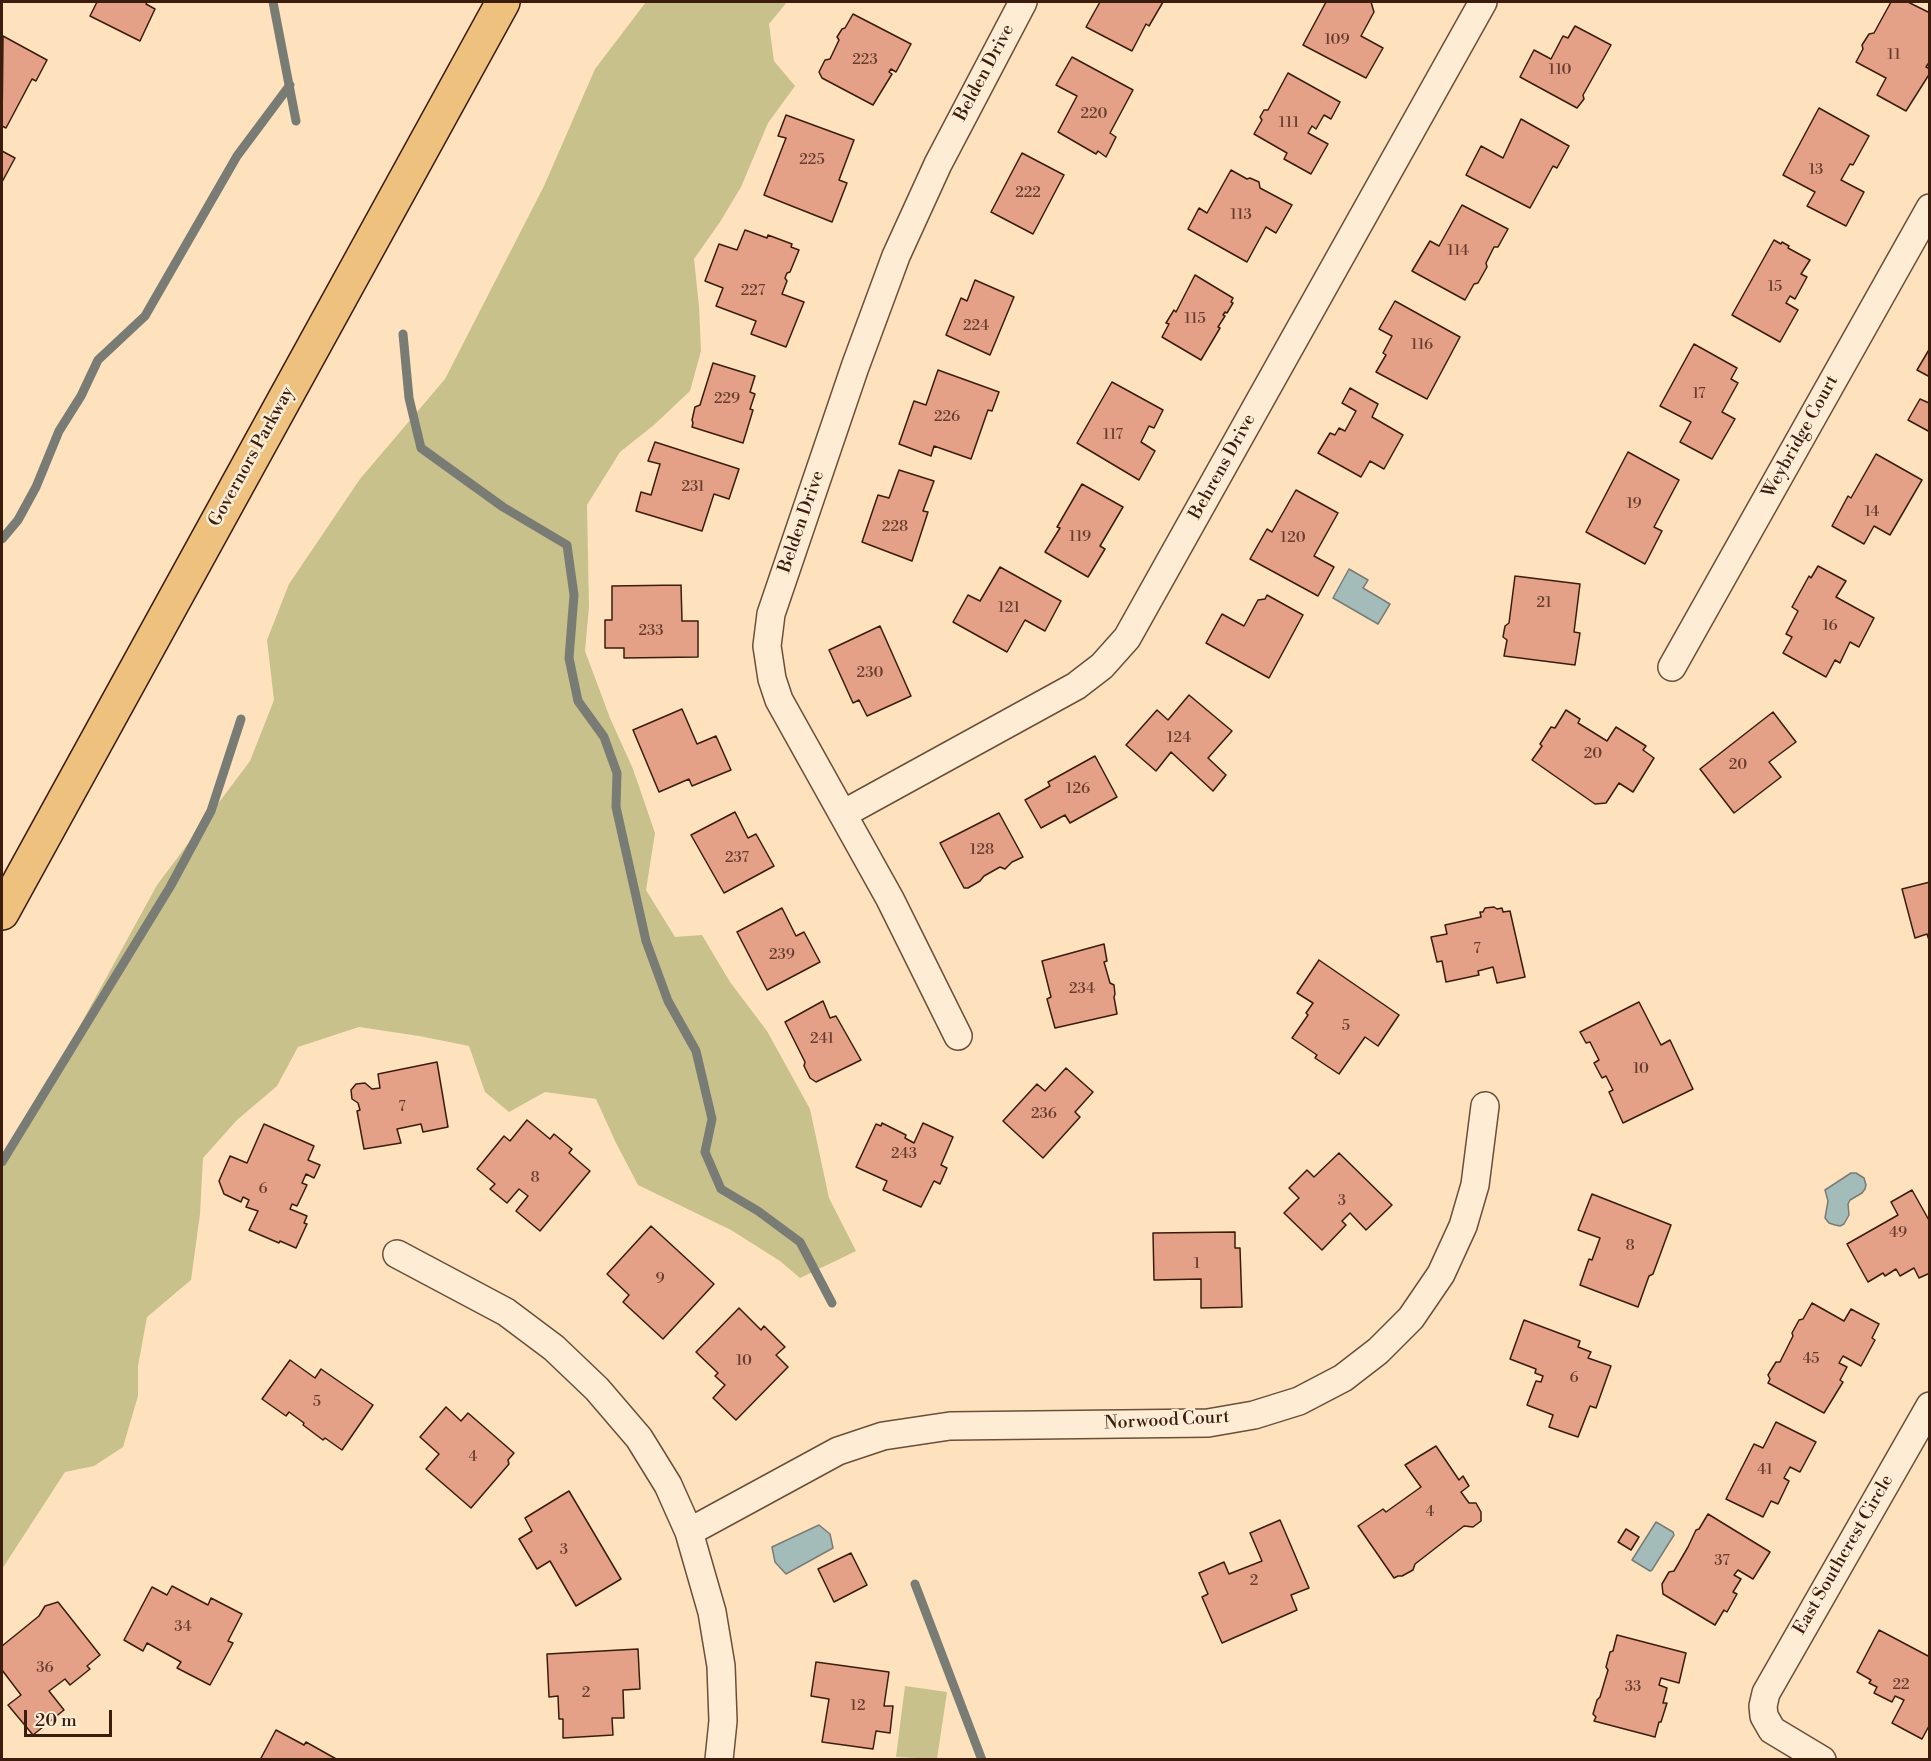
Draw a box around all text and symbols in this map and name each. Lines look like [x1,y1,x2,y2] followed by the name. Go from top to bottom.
[950,21,1020,125] street label: Belden Drive
[1324,31,1350,49] house number: 109
[1887,46,1901,64] house number: 11
[852,51,878,69] house number: 223
[1549,61,1571,79] house number: 110
[1080,105,1108,123] house number: 220
[1279,114,1299,132] house number: 111
[799,151,825,169] house number: 225
[1809,161,1823,179] house number: 13
[1015,184,1041,202] house number: 222
[1230,206,1252,224] house number: 113
[1447,242,1469,260] house number: 114
[1768,278,1782,296] house number: 15
[741,282,765,300] house number: 227
[1184,310,1206,328] house number: 115
[963,317,989,335] house number: 224
[1411,336,1433,354] house number: 116
[1758,372,1844,502] street label: Weybridge Court
[205,383,299,531] street label: Governors Parkway
[1692,385,1706,403] house number: 17
[714,390,740,408] house number: 229
[934,408,960,426] house number: 226
[1185,410,1261,524] street label: Behrens Drive
[1103,426,1123,444] house number: 117
[774,468,830,576] street label: Belden Drive
[682,478,704,496] house number: 231
[1626,495,1642,513] house number: 19
[1865,503,1879,521] house number: 14
[882,518,908,536] house number: 228
[1069,528,1091,546] house number: 119
[1280,529,1306,547] house number: 120
[1536,594,1552,612] house number: 21
[998,599,1020,617] house number: 121
[1822,617,1838,635] house number: 16
[638,622,664,640] house number: 233
[857,664,883,682] house number: 230
[1167,729,1191,747] house number: 124
[1584,745,1602,763] house number: 20
[1729,756,1747,774] house number: 20
[1066,780,1090,798] house number: 126
[970,841,994,859] house number: 128
[725,849,749,867] house number: 237
[1473,940,1481,958] house number: 7
[769,946,795,964] house number: 239
[1069,980,1095,998] house number: 234
[1342,1017,1350,1035] house number: 5
[810,1030,834,1048] house number: 241
[1633,1060,1649,1078] house number: 10
[398,1098,406,1116] house number: 7
[1031,1105,1057,1123] house number: 236
[891,1145,917,1163] house number: 243
[530,1169,540,1187] house number: 8
[258,1180,268,1198] house number: 6
[1338,1192,1346,1210] house number: 3
[1889,1224,1907,1242] house number: 49
[1625,1237,1635,1255] house number: 8
[1194,1255,1200,1273] house number: 1
[655,1270,665,1288] house number: 9
[1802,1350,1820,1368] house number: 45
[736,1352,752,1370] house number: 10
[1569,1369,1579,1387] house number: 6
[313,1393,321,1411] house number: 5
[1104,1407,1230,1435] street label: Norwood Court
[469,1448,477,1466] house number: 4
[1757,1461,1773,1479] house number: 41
[1789,1471,1899,1639] street label: East Southcrest Circle
[1426,1503,1434,1521] house number: 4
[560,1541,568,1559] house number: 3
[1714,1552,1730,1570] house number: 37
[1250,1572,1258,1590] house number: 2
[174,1618,192,1636] house number: 34
[36,1659,54,1677] house number: 36
[1892,1676,1910,1694] house number: 22
[1625,1678,1641,1696] house number: 33
[582,1684,590,1702] house number: 2
[850,1697,866,1715] house number: 12
[27,1698,116,1736] scale bar
[35,1709,77,1732] text: 20 m

